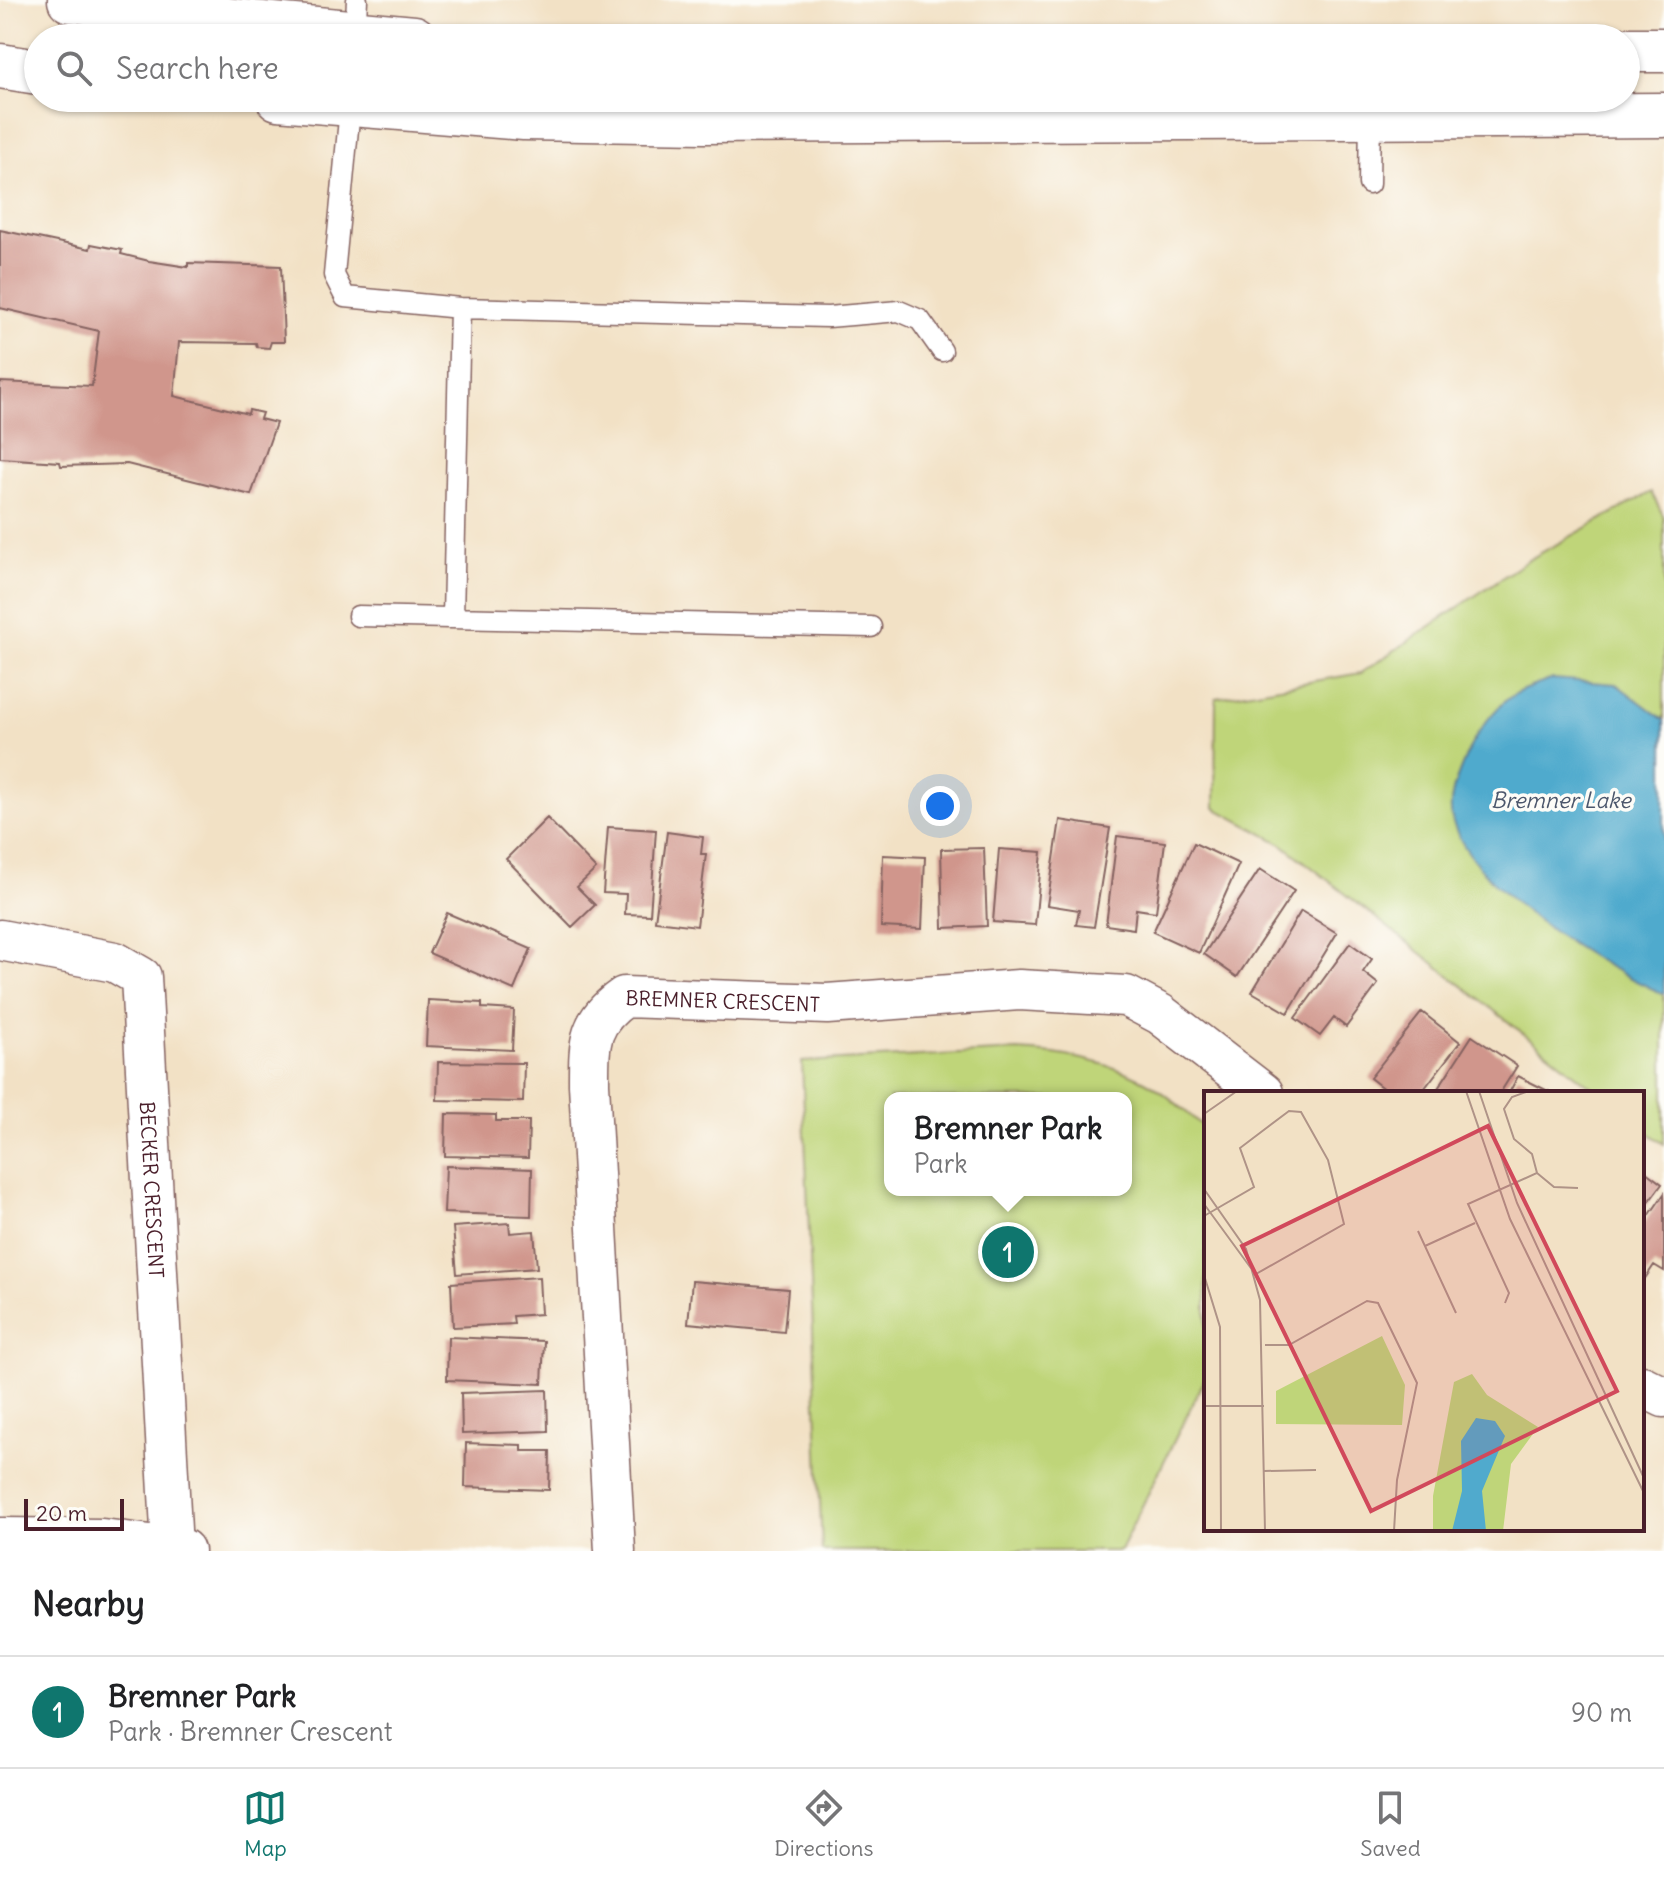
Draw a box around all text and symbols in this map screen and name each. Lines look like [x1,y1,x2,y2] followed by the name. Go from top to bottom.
[24,24,1640,112] search box
[52,46,96,90] icon: search
[116,49,279,87] text: Search here
[920,786,960,826] your location
[1491,786,1633,814] water label: Bremner Lake
[625,985,821,1016] street label: BREMNER CRESCENT
[1204,1091,1644,1531] inset map
[884,1092,1132,1196] popup
[135,1101,170,1279] street label: BECKER CRESCENT
[914,1109,1102,1147] text: Bremner Park
[914,1147,968,1180] text: Park
[982,1222,1034,1282] pin: 1
[24,1495,124,1531] scale bar
[36,1499,87,1527] text: 20 m
[32,1582,145,1625] text: Nearby
[108,1677,296,1715] text: Bremner Park
[53,1696,63,1729] text: 1
[1571,1696,1632,1729] text: 90 m
[108,1715,392,1748] text: Park · Bremner Crescent
[243,1786,287,1862] tab: Map
[774,1786,874,1862] tab: Directions
[1360,1786,1421,1862] tab: Saved

